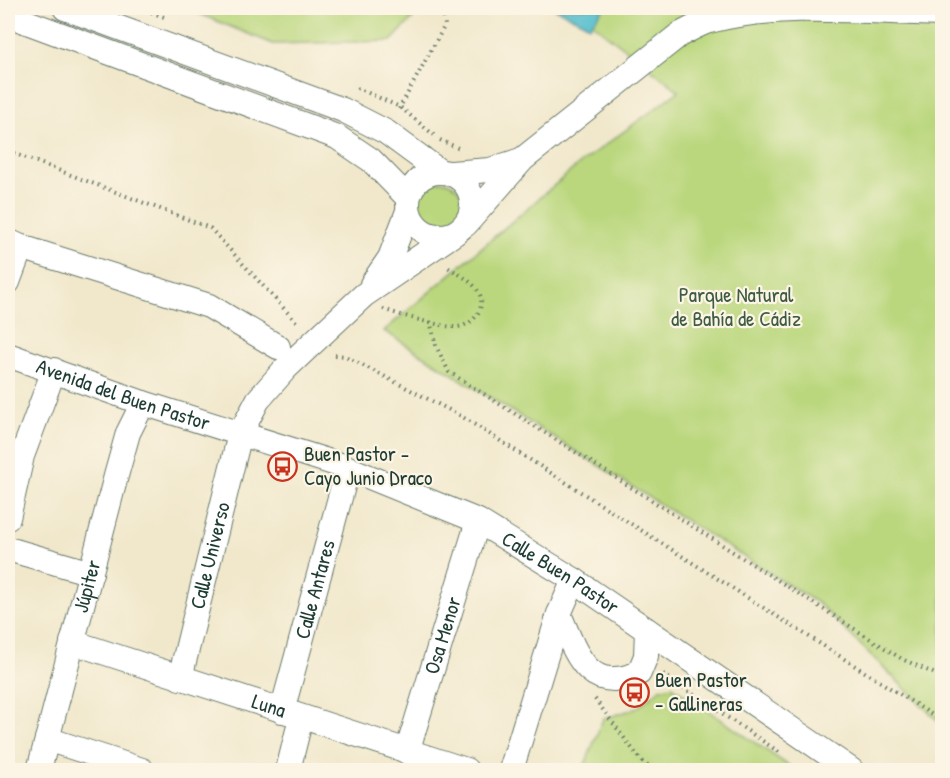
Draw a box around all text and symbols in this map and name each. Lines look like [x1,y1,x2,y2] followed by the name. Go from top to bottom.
[671,280,801,333] park label: Parque Natural de Bahía de Cádiz
[33,351,214,437] street label: Avenida del Buen Pastor
[304,439,432,492] place label: Buen Pastor - Cayo Junio Draco
[267,450,299,482] bus stop icon: Buen Pastor - Cayo Junio Draco
[182,499,237,612] street label: Calle Universo
[496,524,625,621] street label: Calle Buen Pastor
[287,536,342,642] street label: Calle Antares
[66,556,107,616] street label: Júpiter
[417,593,468,678] street label: Osa Menor
[655,665,747,718] place label: Buen Pastor - Gallineras
[618,676,650,708] bus stop icon: Buen Pastor - Gallineras
[248,686,290,725] street label: Luna

